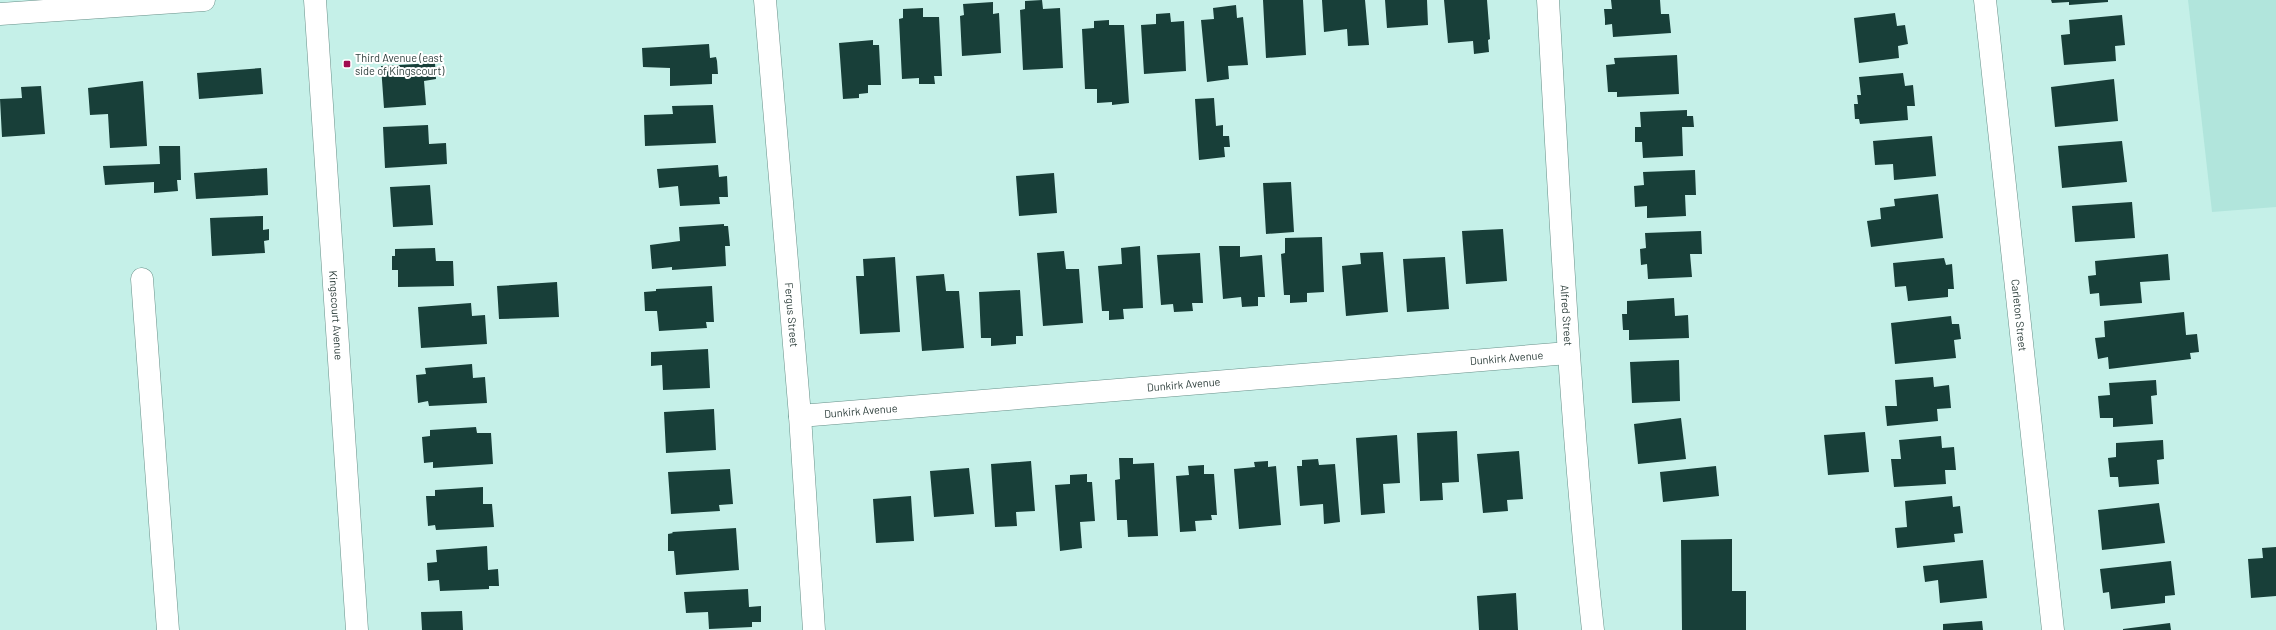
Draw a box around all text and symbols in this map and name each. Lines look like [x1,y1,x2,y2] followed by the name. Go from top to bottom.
[355,51,445,77] place label: Third Avenue (east side of Kingscourt)
[342,59,352,69] marker: Third Avenue (east side of Kingscourt)
[327,270,346,361] street label: Kingscourt Avenue
[2009,278,2030,352] street label: Carleton Street
[783,282,801,348] street label: Fergus Street
[1558,284,1575,346] street label: Alfred Street
[1469,348,1544,367] street label: Dunkirk Avenue
[1146,375,1221,394] street label: Dunkirk Avenue
[824,401,898,420] street label: Dunkirk Avenue

